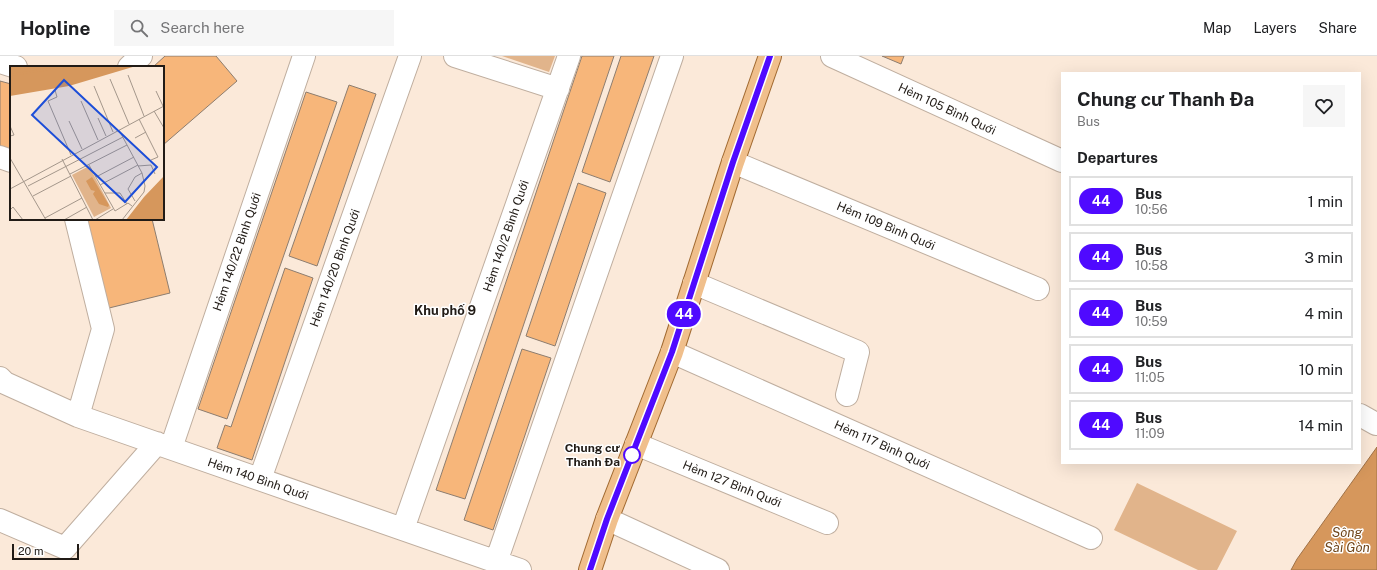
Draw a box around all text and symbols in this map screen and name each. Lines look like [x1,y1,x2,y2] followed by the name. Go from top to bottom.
[114,10,394,46] search box
[20,17,90,39] text: Hopline
[128,17,150,39] icon: search
[160,19,245,36] text: Search here
[1203,20,1231,36] text: Map
[1253,20,1297,36] text: Layers
[1319,20,1357,36] text: Share
[10,66,164,220] inset map
[896,80,998,138] street label: Hẻm 105 Bình Quới
[1303,85,1345,127] button: heart
[1077,88,1254,110] text: Chung cư Thanh Đa
[1077,114,1100,129] text: Bus
[1077,149,1158,166] text: Departures
[480,178,532,294] street label: Hẻm 140/2 Bình Quới
[1135,185,1162,202] text: Bus
[210,191,264,313] street label: Hẻm 140/22 Bình Quới
[1092,193,1110,209] text: 44
[1308,193,1343,210] text: 1 min
[835,199,937,253] street label: Hẻm 109 Bình Quới
[1135,202,1168,217] text: 10:56
[307,207,363,329] street label: Hẻm 140/20 Bình Quới
[1135,241,1162,258] text: Bus
[1092,249,1110,265] text: 44
[1304,249,1343,266] text: 3 min
[1135,258,1168,273] text: 10:58
[1135,297,1162,314] text: Bus
[666,301,702,327] line badge: 44
[414,303,476,318] district label: Khu phố 9
[1092,305,1110,321] text: 44
[1304,305,1343,322] text: 4 min
[675,306,693,322] text: 44
[1135,314,1168,329] text: 10:59
[1135,353,1162,370] text: Bus
[1092,361,1110,377] text: 44
[1299,361,1343,378] text: 10 min
[1135,370,1165,385] text: 11:05
[1135,409,1162,426] text: Bus
[1092,417,1110,433] text: 44
[1298,417,1343,434] text: 14 min
[832,418,932,472] street label: Hẻm 117 Bình Quới
[1135,426,1165,441] text: 11:09
[565,441,620,469] place label: Chung cư Thanh Đa
[623,446,641,464] marker: Chung cư Thanh Đa
[206,455,310,503] street label: Hẻm 140 Bình Quới
[681,458,783,510] street label: Hẻm 127 Bình Quới
[1324,525,1370,555] water label: Sông Sài Gòn
[12,542,79,561] scale bar
[18,545,43,557] text: 20 m

